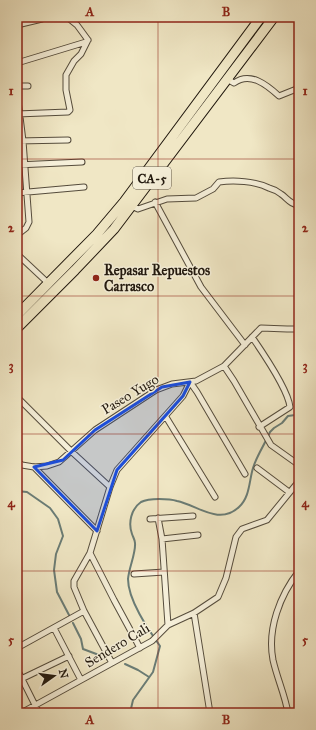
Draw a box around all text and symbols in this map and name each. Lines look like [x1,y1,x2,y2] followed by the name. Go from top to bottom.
[85,4,95,20] text: A
[222,4,231,20] text: B
[8,83,14,99] text: 1
[302,83,308,99] text: 1
[133,167,171,189] road number: CA-5
[8,220,15,236] text: 2
[302,220,309,236] text: 2
[104,262,210,295] place label: Repasar Repuestos Carrasco
[91,273,101,283] marker: Repasar Repuestos Carrasco
[8,358,14,374] text: 3
[302,358,308,374] text: 3
[99,371,162,418] street label: Paseo Yugo
[7,495,15,511] text: 4
[301,495,309,511] text: 4
[82,619,153,671] street label: Sendero Cali
[8,632,15,648] text: 5
[302,632,309,648] text: 5
[34,656,74,696] north arrow
[56,668,71,680] text: N
[85,712,95,728] text: A
[222,712,231,728] text: B

